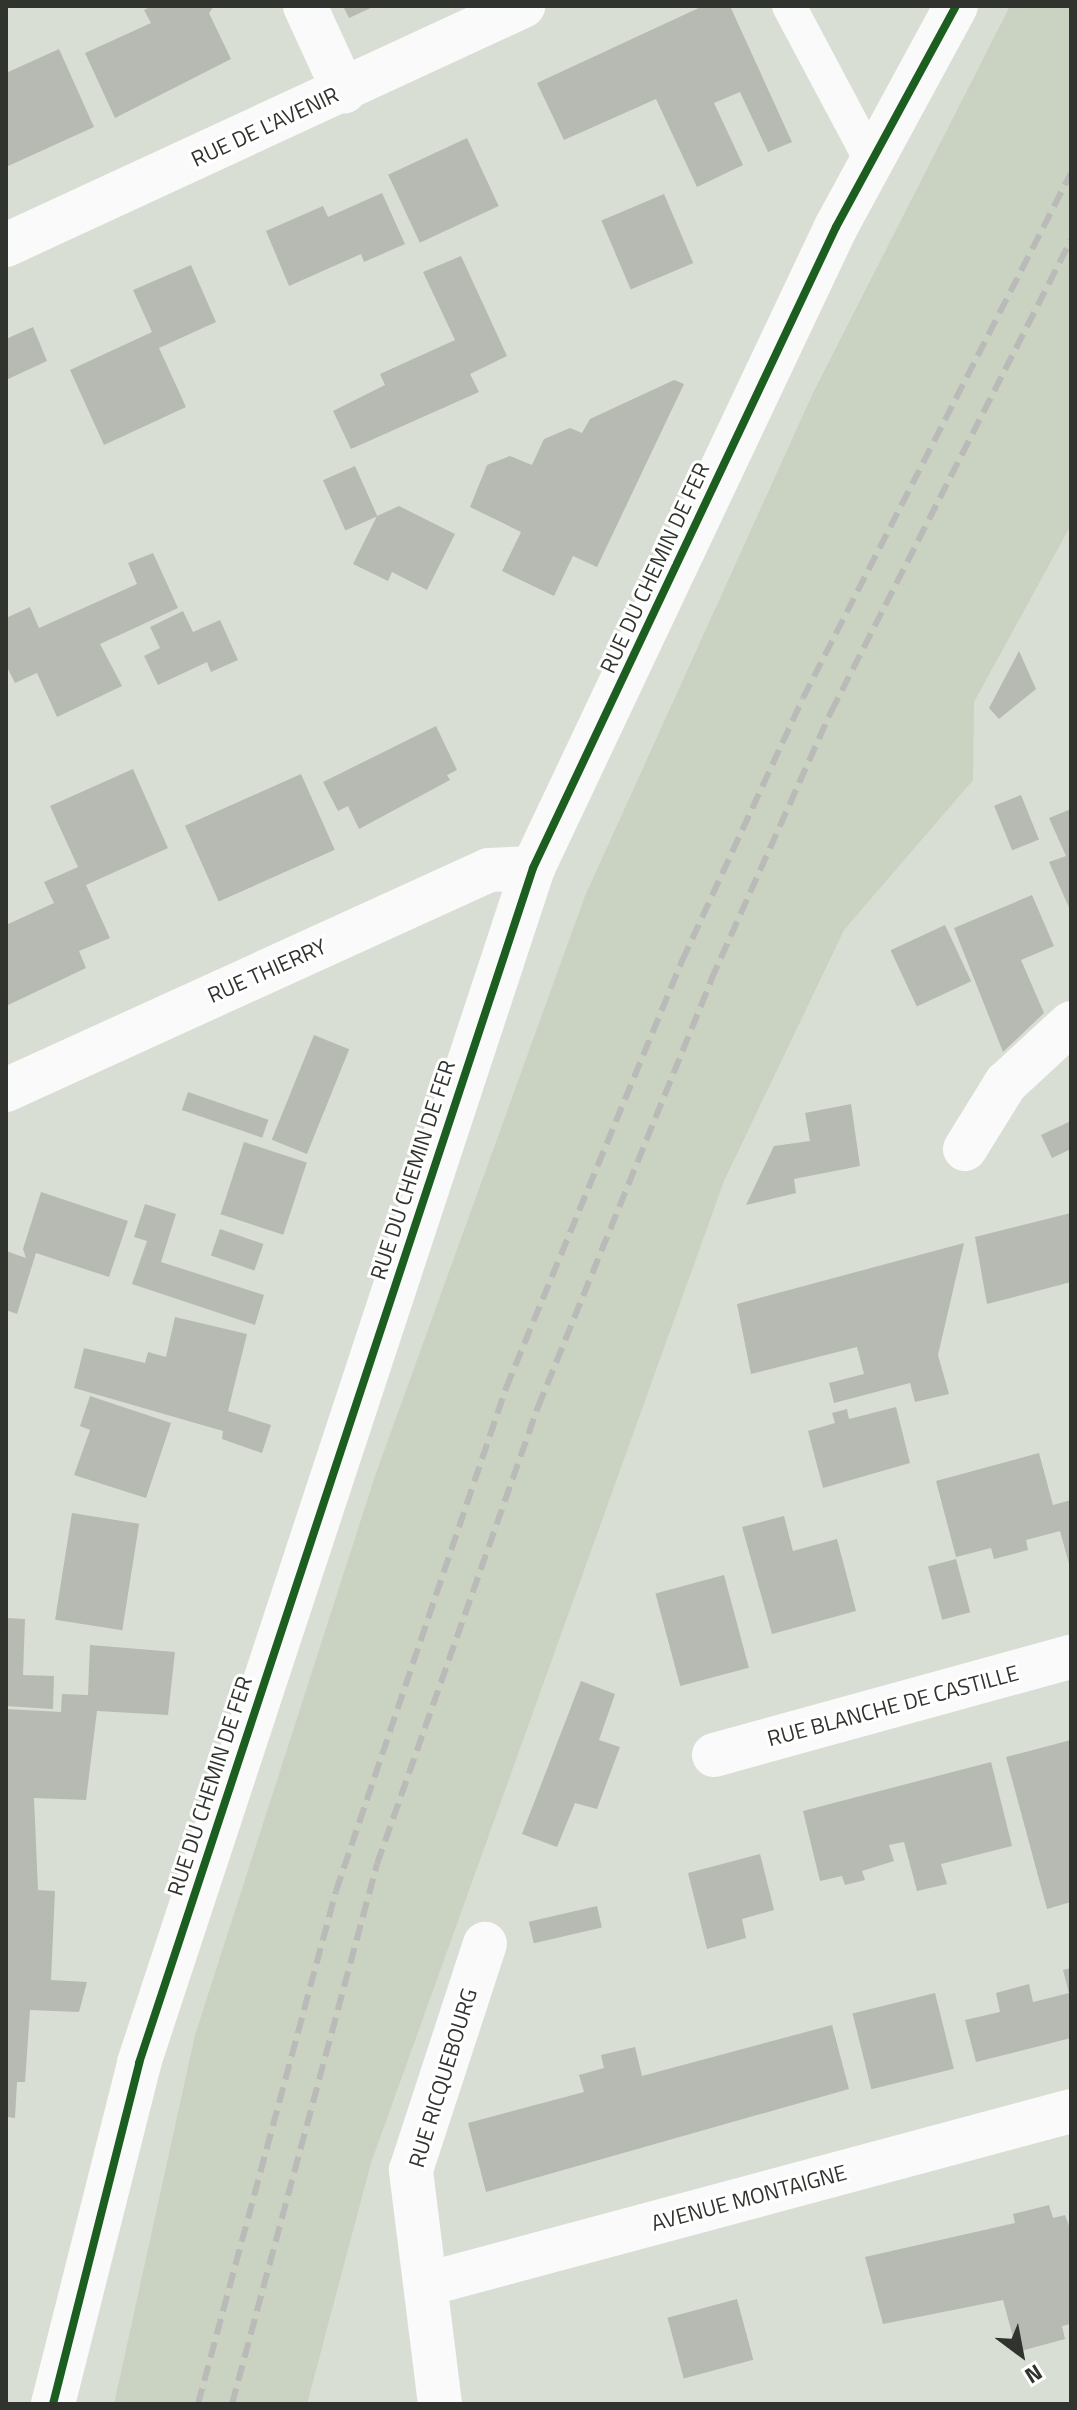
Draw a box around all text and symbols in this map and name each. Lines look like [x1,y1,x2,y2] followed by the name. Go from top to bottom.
[187,81,343,173] street label: RUE DE L'AVENIR
[595,459,715,677] street label: RUE DU CHEMIN DE FER
[204,933,330,1009] street label: RUE THIERRY
[365,1057,461,1283] street label: RUE DU CHEMIN DE FER
[765,1660,1021,1752] street label: RUE BLANCHE DE CASTILLE
[162,1673,258,1899] street label: RUE DU CHEMIN DE FER
[403,1985,483,2171] street label: RUE RICQUEBOURG
[648,2159,850,2237] street label: AVENUE MONTAIGNE
[981,2314,1061,2394] north arrow
[1018,2356,1049,2393] text: N

